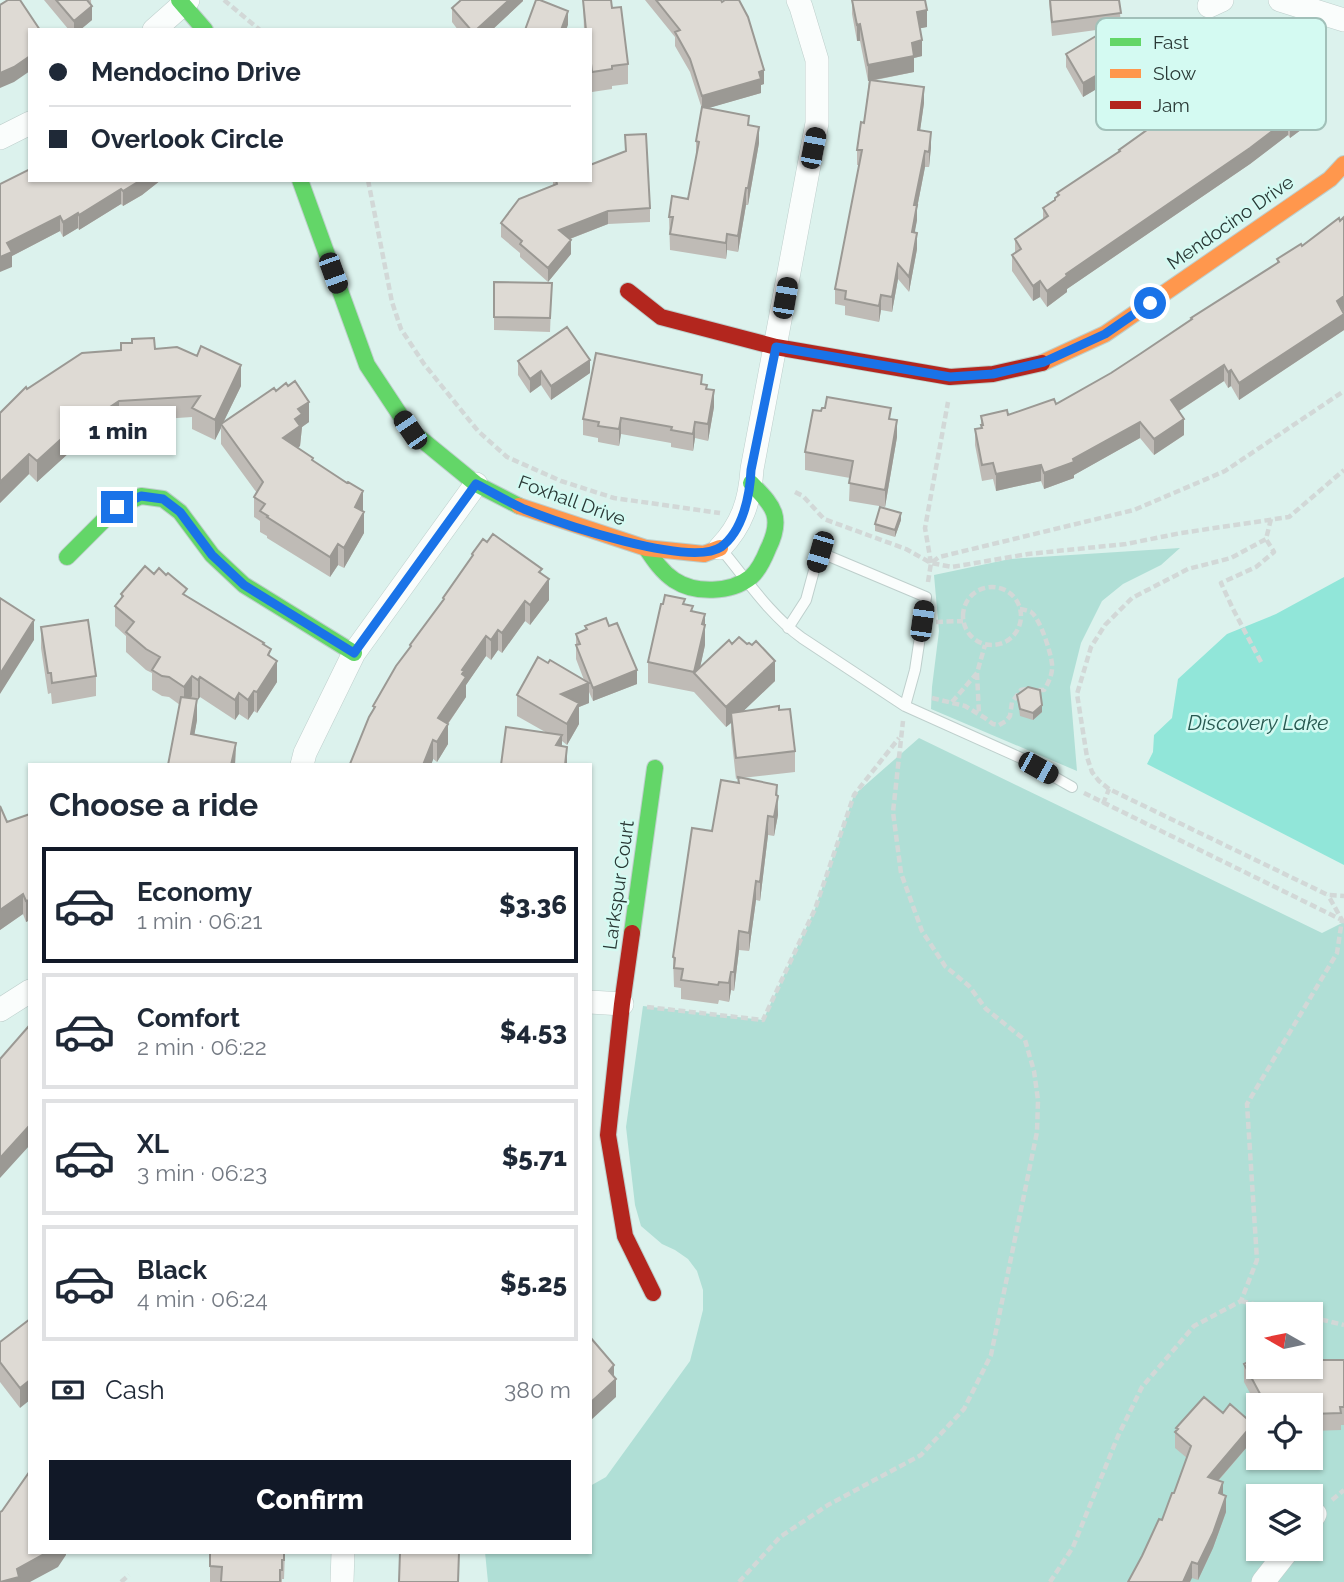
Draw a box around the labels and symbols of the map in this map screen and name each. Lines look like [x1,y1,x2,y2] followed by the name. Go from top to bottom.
[1096,18,1326,130] legend
[1153,31,1189,53] text: Fast
[1153,62,1197,84] text: Slow
[1153,94,1190,116] text: Jam
[799,125,828,171] car
[1163,170,1297,274] street label: Mendocino Drive
[316,250,351,296] car
[772,275,799,321] car
[1134,287,1166,319] route start
[59,406,175,454] callout: 1 min
[390,407,431,453] car
[515,470,629,530] street label: Foxhall Drive
[101,491,133,523] route end
[805,529,836,575] car
[909,599,936,643] car
[1187,710,1329,735] water label: Discovery Lake
[1015,749,1062,787] car
[598,818,638,951] street label: Larkspur Court
[1246,1302,1323,1379] north arrow

